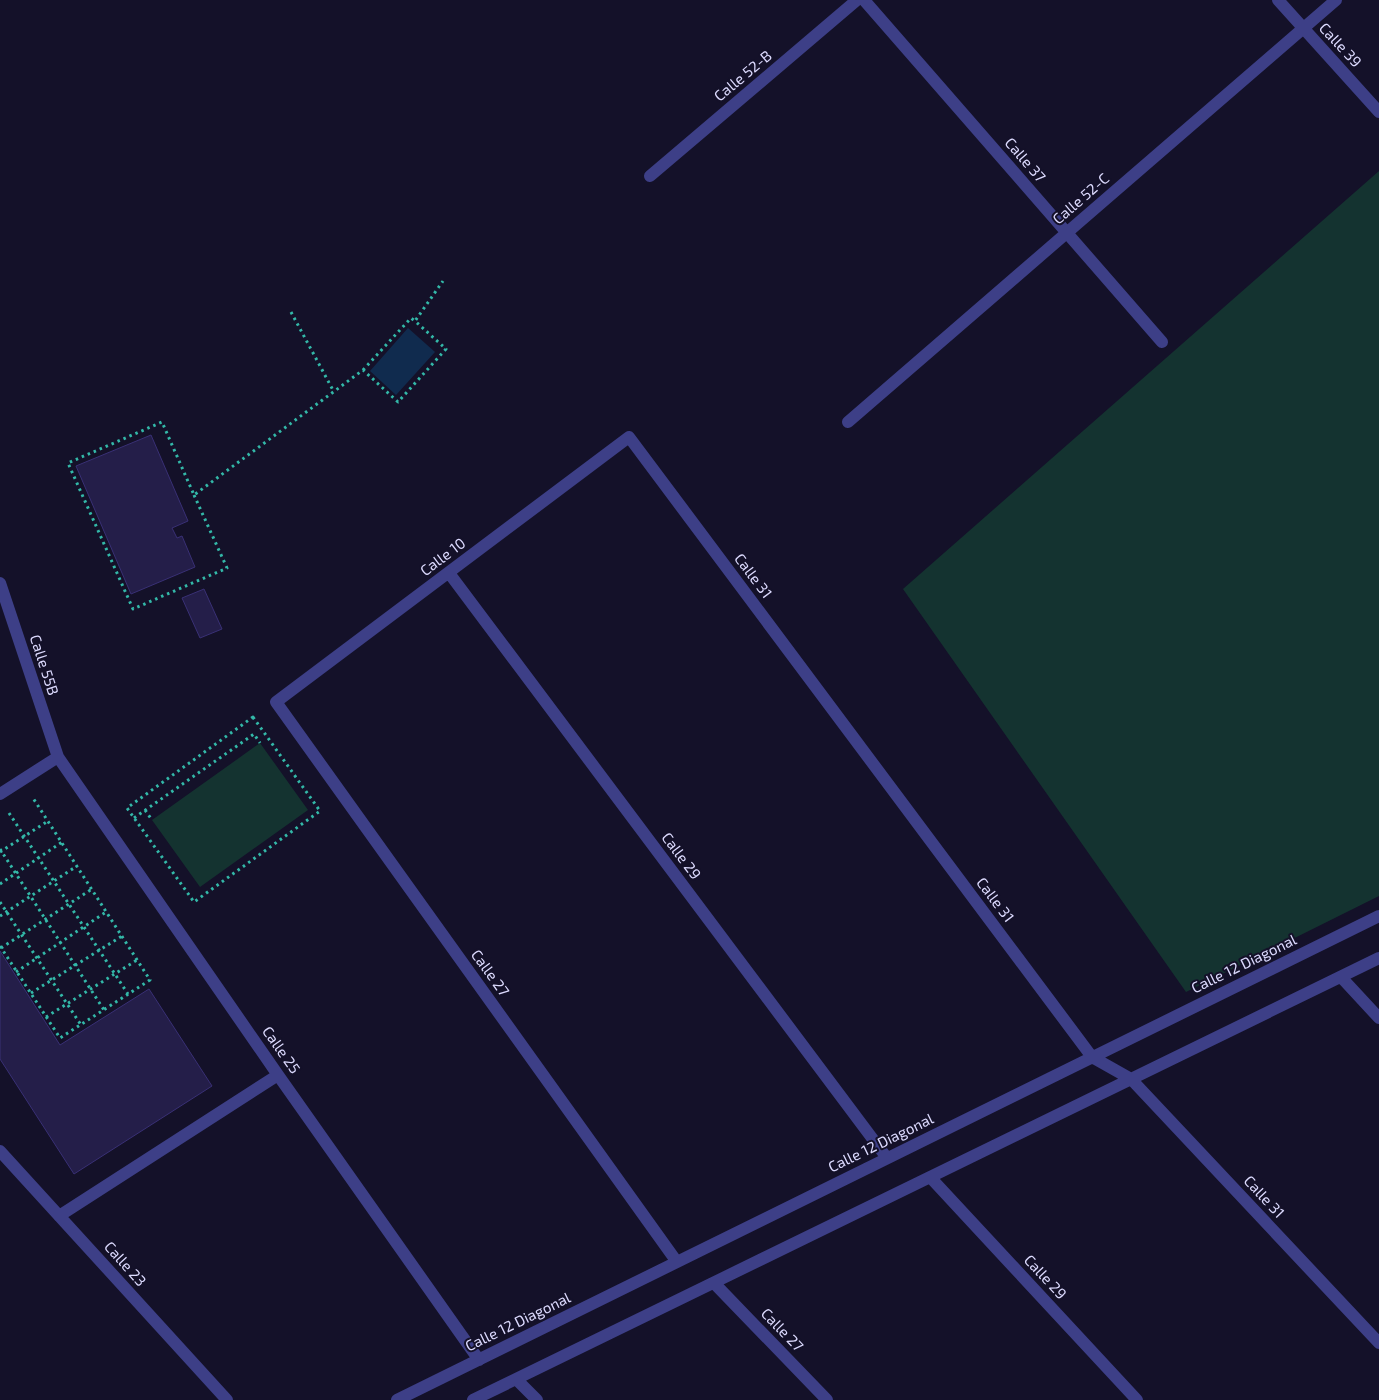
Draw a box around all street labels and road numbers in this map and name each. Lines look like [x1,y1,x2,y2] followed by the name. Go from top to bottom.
[1316,18,1366,70] street label: Calle 39
[710,46,775,105] street label: Calle 52-B
[1002,133,1050,186] street label: Calle 37
[1048,169,1113,228] street label: Calle 52-C
[416,533,469,579] street label: Calle 10
[731,549,776,601] street label: Calle 31
[27,632,63,697] street label: Calle 55B
[658,828,705,882] street label: Calle 29
[973,873,1018,925] street label: Calle 31
[1188,930,1300,996] street label: Calle 12 Diagonal
[468,946,514,999] street label: Calle 27
[259,1022,305,1077] street label: Calle 25
[825,1109,937,1175] street label: Calle 12 Diagonal
[1241,1171,1289,1221] street label: Calle 31
[101,1237,150,1289] street label: Calle 23
[1021,1250,1071,1302] street label: Calle 29
[462,1288,574,1354] street label: Calle 12 Diagonal
[758,1304,808,1355] street label: Calle 27

